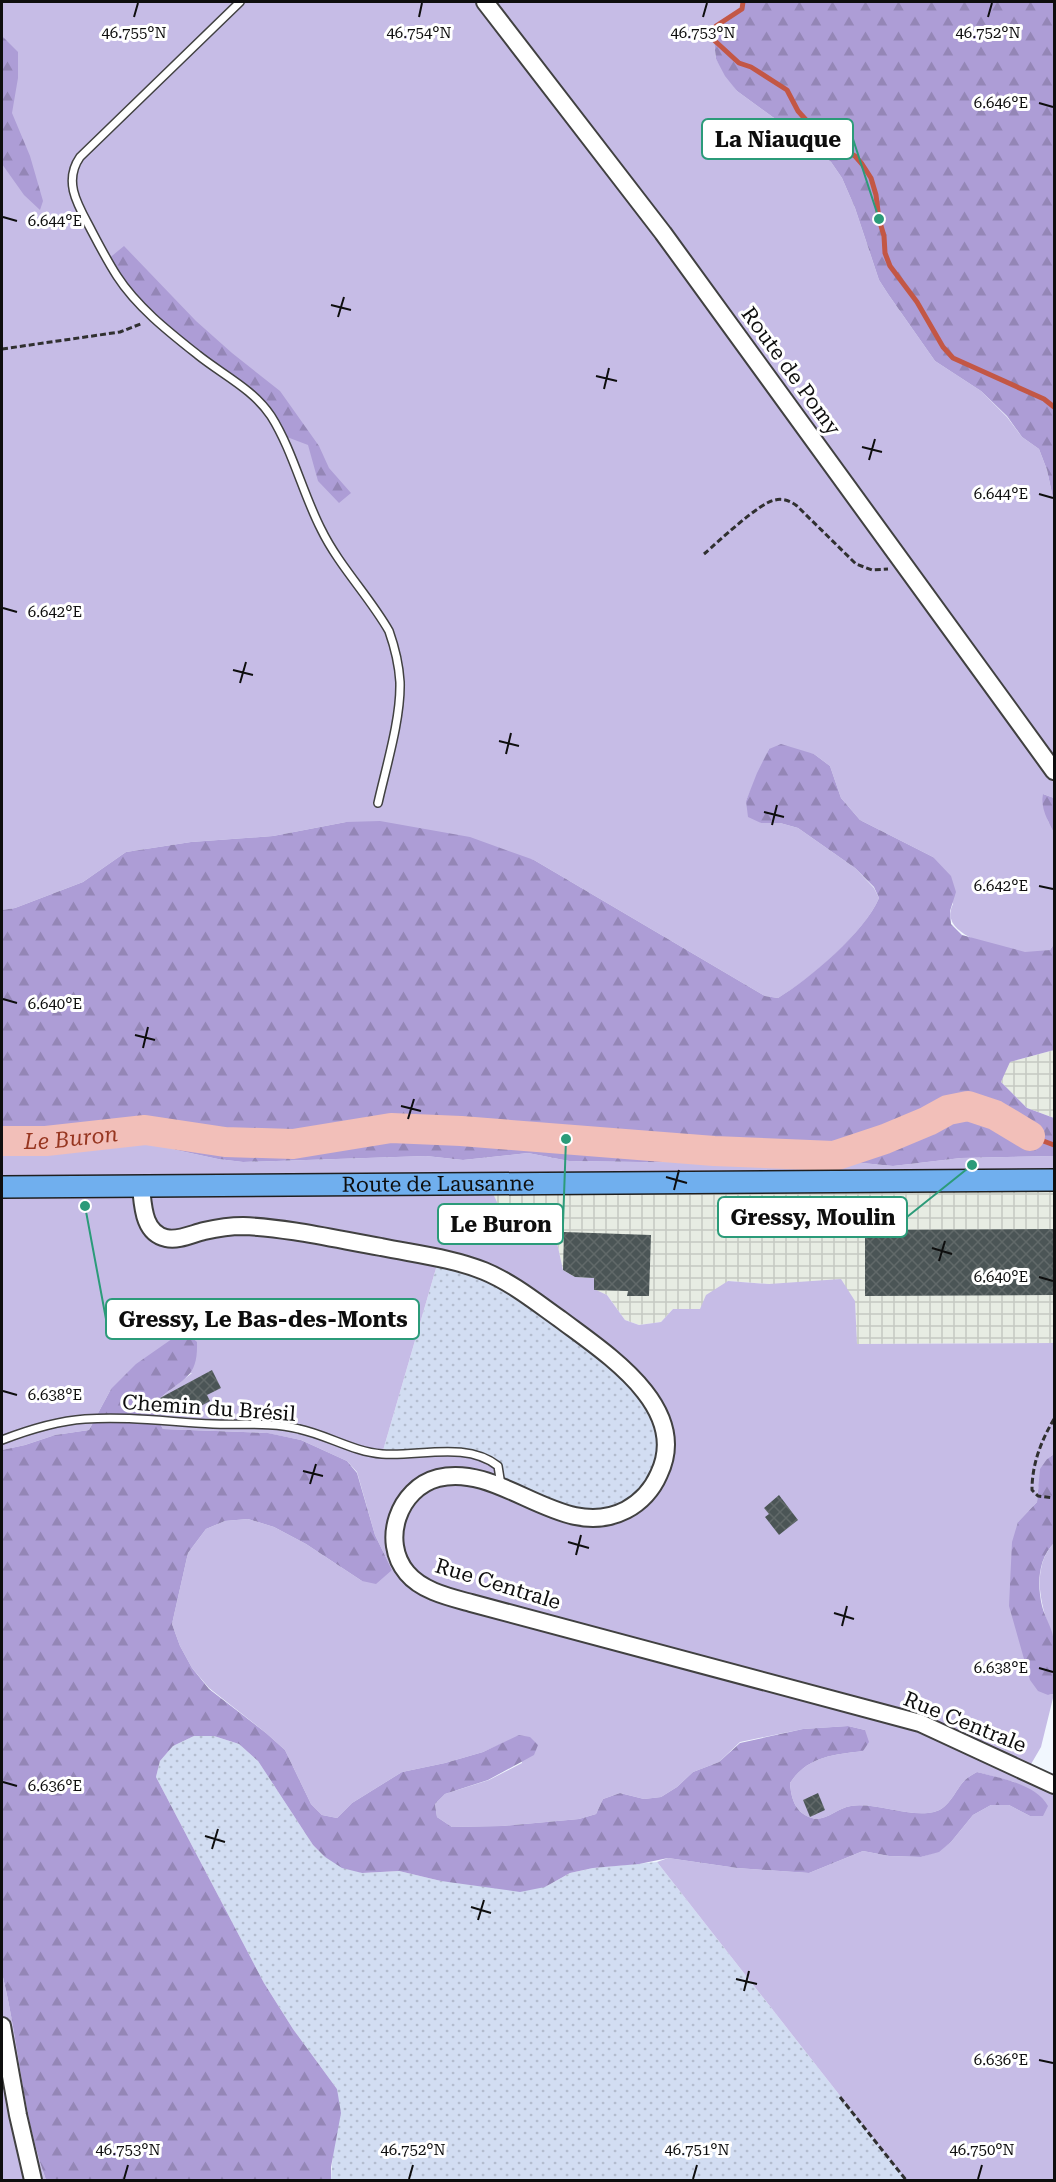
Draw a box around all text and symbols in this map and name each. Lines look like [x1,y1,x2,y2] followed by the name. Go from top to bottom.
[101,24,167,42] text: 46.755°N
[386,24,452,42] text: 46.754°N
[670,24,736,42] text: 46.753°N
[955,24,1021,42] text: 46.752°N
[974,94,1028,112] text: 6.646°E
[702,119,853,159] callout: La Niauque
[715,127,841,152] text: La Niauque
[28,212,82,230] text: 6.644°E
[737,302,846,440] street label: Route de Pomy
[974,485,1028,503] text: 6.644°E
[28,603,82,621] text: 6.642°E
[974,877,1028,895] text: 6.642°E
[28,995,82,1013] text: 6.640°E
[23,1121,119,1154] water label: Le Buron
[342,1171,534,1197] street label: Route de Lausanne
[718,1197,907,1237] callout: Gressy, Moulin
[438,1204,563,1244] callout: Le Buron
[730,1205,896,1230] text: Gressy, Moulin
[450,1212,552,1237] text: Le Buron
[974,1268,1028,1286] text: 6.640°E
[106,1299,419,1339] callout: Gressy, Le Bas-des-Monts
[118,1307,408,1332] text: Gressy, Le Bas-des-Monts
[28,1386,82,1404] text: 6.638°E
[121,1390,297,1426] street label: Chemin du Brésil
[432,1554,564,1614] street label: Rue Centrale
[974,1659,1028,1677] text: 6.638°E
[900,1687,1030,1757] street label: Rue Centrale
[28,1777,82,1795] text: 6.636°E
[974,2051,1028,2069] text: 6.636°E
[95,2141,161,2159] text: 46.753°N
[380,2141,446,2159] text: 46.752°N
[664,2141,730,2159] text: 46.751°N
[949,2141,1015,2159] text: 46.750°N

